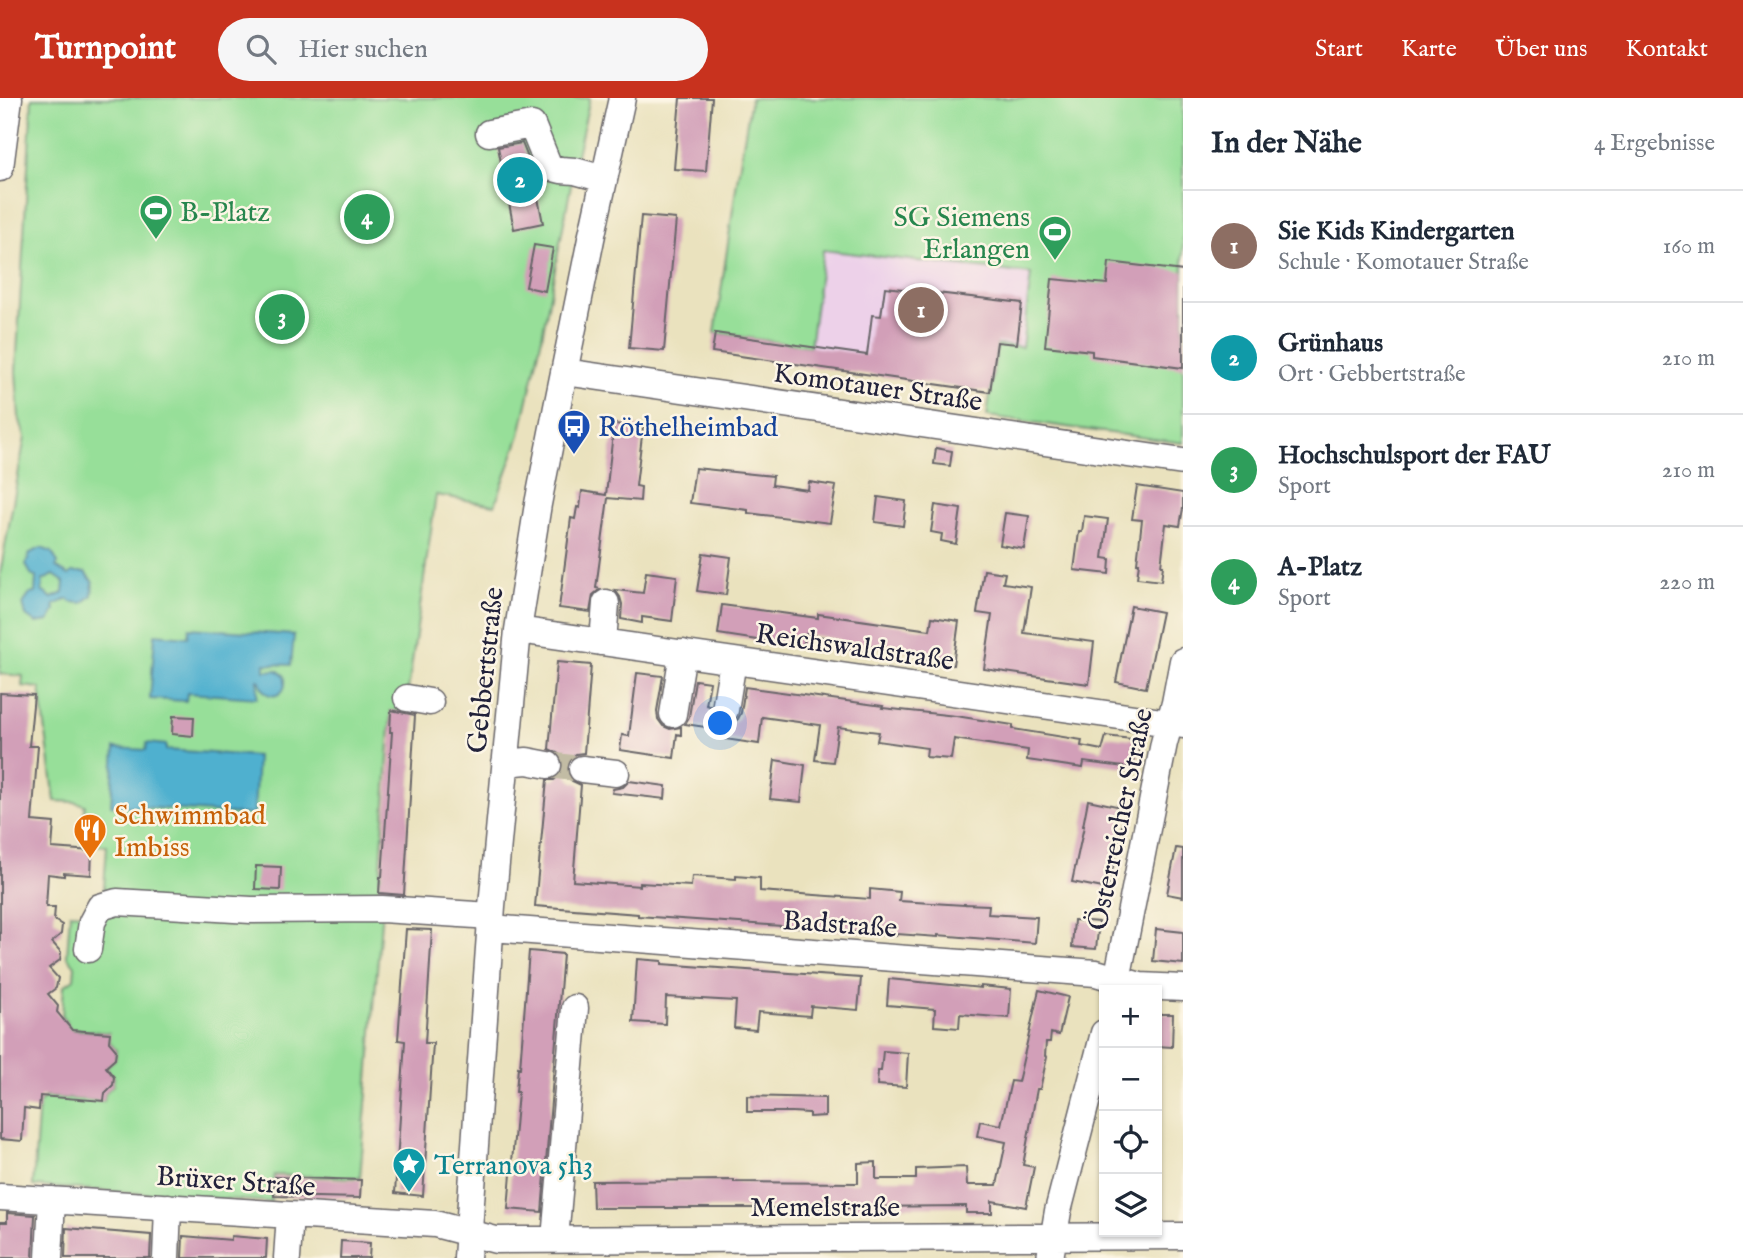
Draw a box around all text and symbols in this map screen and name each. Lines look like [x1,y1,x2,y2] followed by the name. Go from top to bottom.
[218,18,708,81] search box
[35,28,176,70] text: Turnpoint
[242,30,280,68] icon: search
[298,33,428,66] text: Hier suchen
[1315,34,1363,65] text: Start
[1401,34,1457,65] text: Karte
[1495,34,1587,65] text: Über uns
[1625,34,1708,65] text: Kontakt
[1211,125,1362,163] text: In der Nähe
[1594,129,1715,158] text: 4 Ergebnisse
[497,154,543,206] pin: 2
[344,191,390,243] pin: 4
[137,192,175,241] sports icon: B-Platz
[180,196,270,231] place label: B-Platz
[894,201,1030,268] place label: SG Siemens Erlangen
[1036,213,1074,262] sports icon: SG Siemens Erlangen
[1278,215,1515,248] text: Sie Kids Kindergarten
[1230,232,1238,261] text: 1
[1663,232,1715,261] text: 160 m
[1278,248,1529,277] text: Schule · Komotauer Straße
[898,284,944,336] pin: 1
[259,291,305,343] pin: 3
[1278,327,1383,360] text: Grünhaus
[1229,344,1239,373] text: 2
[1662,344,1715,373] text: 210 m
[771,356,985,421] street label: Komotauer Straße
[1278,360,1466,389] text: Ort · Gebbertstraße
[555,407,593,456] bus stop icon: Röthelheimbad
[598,411,778,446] place label: Röthelheimbad
[1278,439,1550,472] text: Hochschulsport der FAU
[1230,456,1238,485] text: 3
[1662,456,1715,485] text: 210 m
[1278,472,1331,501] text: Sport
[1278,551,1362,584] text: A-Platz
[1228,568,1240,597] text: 4
[1659,568,1715,597] text: 220 m
[1278,584,1331,613] text: Sport
[460,585,513,755] street label: Gebbertstraße
[753,617,956,680] street label: Reichswaldstraße
[1081,705,1162,934] street label: Österreicher Straße
[703,706,737,740] your location
[114,799,266,866] place label: Schwimmbad Imbiss
[71,811,109,860] restaurant icon: Schwimmbad Imbiss
[781,904,898,947] street label: Badstraße
[1099,985,1162,1237] map controls
[1099,985,1162,1048] button: +
[1099,1048,1162,1111] button: −
[1099,1111,1162,1174] button: locate
[390,1145,428,1194] place icon: Terranova 5h3
[434,1149,593,1184] place label: Terranova 5h3
[155,1159,317,1206] street label: Brüxer Straße
[1099,1174,1162,1237] button: layers
[750,1191,900,1226] street label: Memelstraße

